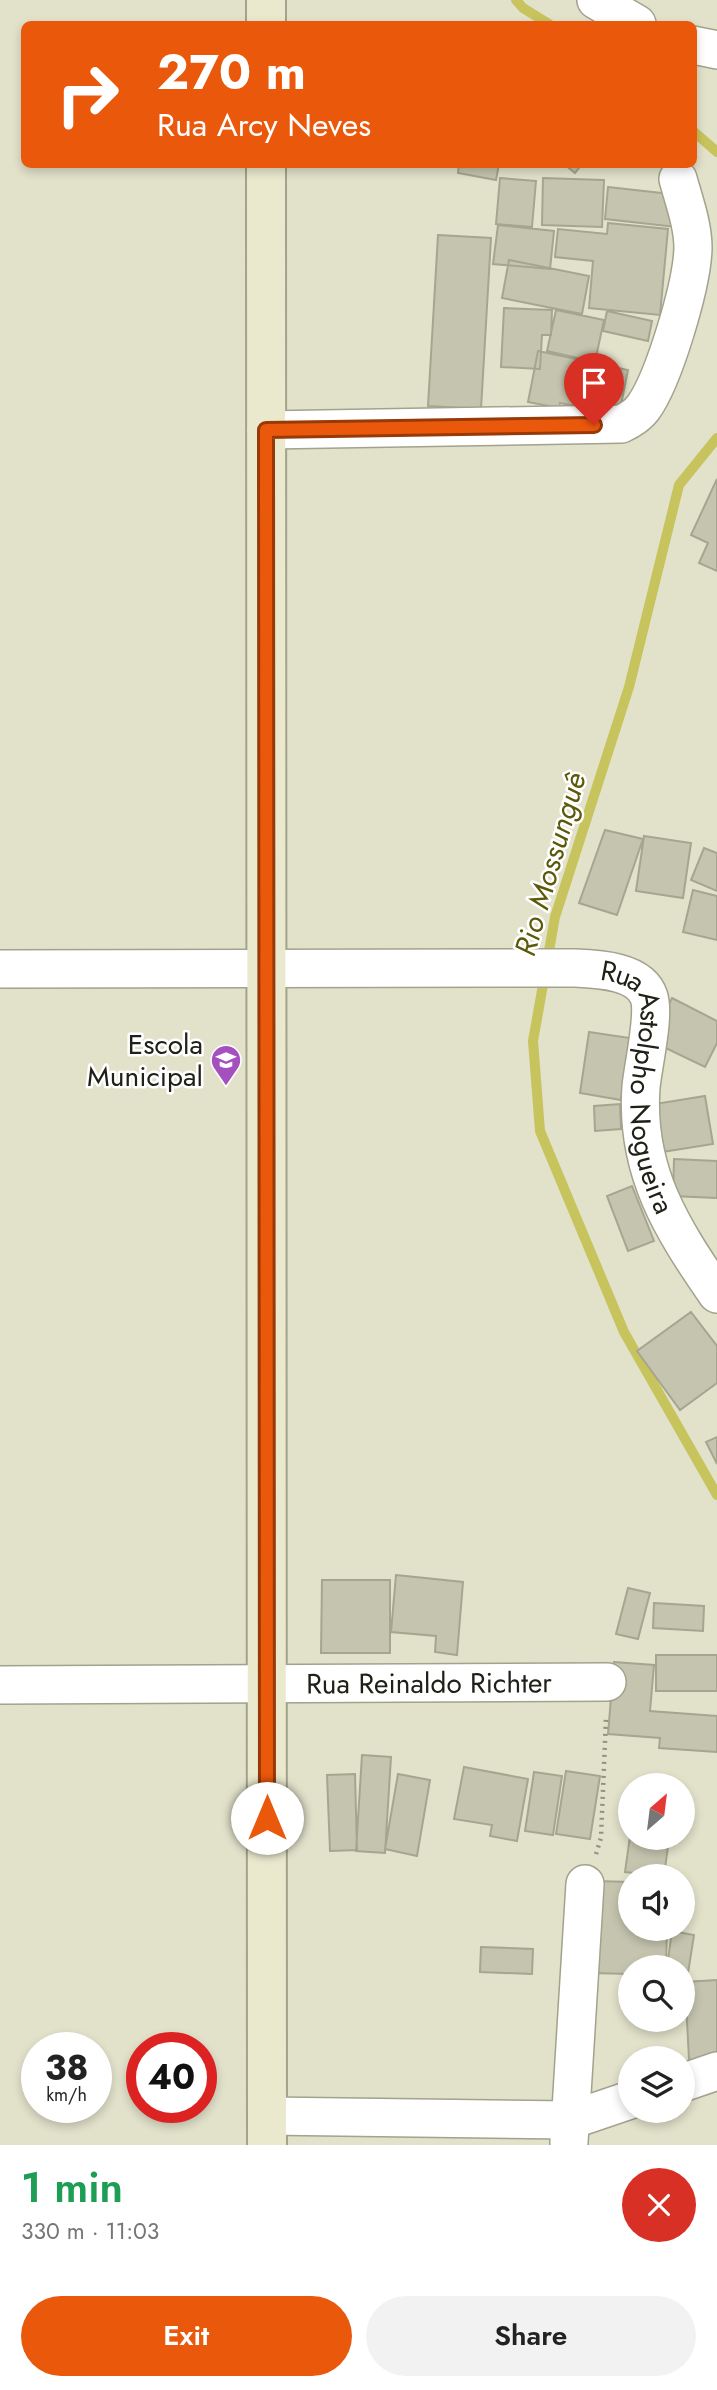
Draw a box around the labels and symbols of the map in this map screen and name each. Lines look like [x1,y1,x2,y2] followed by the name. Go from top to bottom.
[564,353,624,425] pin
[503,767,597,961] water label: Rio Mossunguê
[598,950,685,1220] street label: Rua Astolpho Nogueira
[87,1024,203,1097] place label: Escola Municipal
[209,1043,243,1087] school or university icon: Escola Municipal
[306,1662,552,1704] street label: Rua Reinaldo Richter
[618,1773,695,1850] north arrow
[230,1781,304,1855] position arrow
[126,2032,217,2123] speed limit sign: 40

